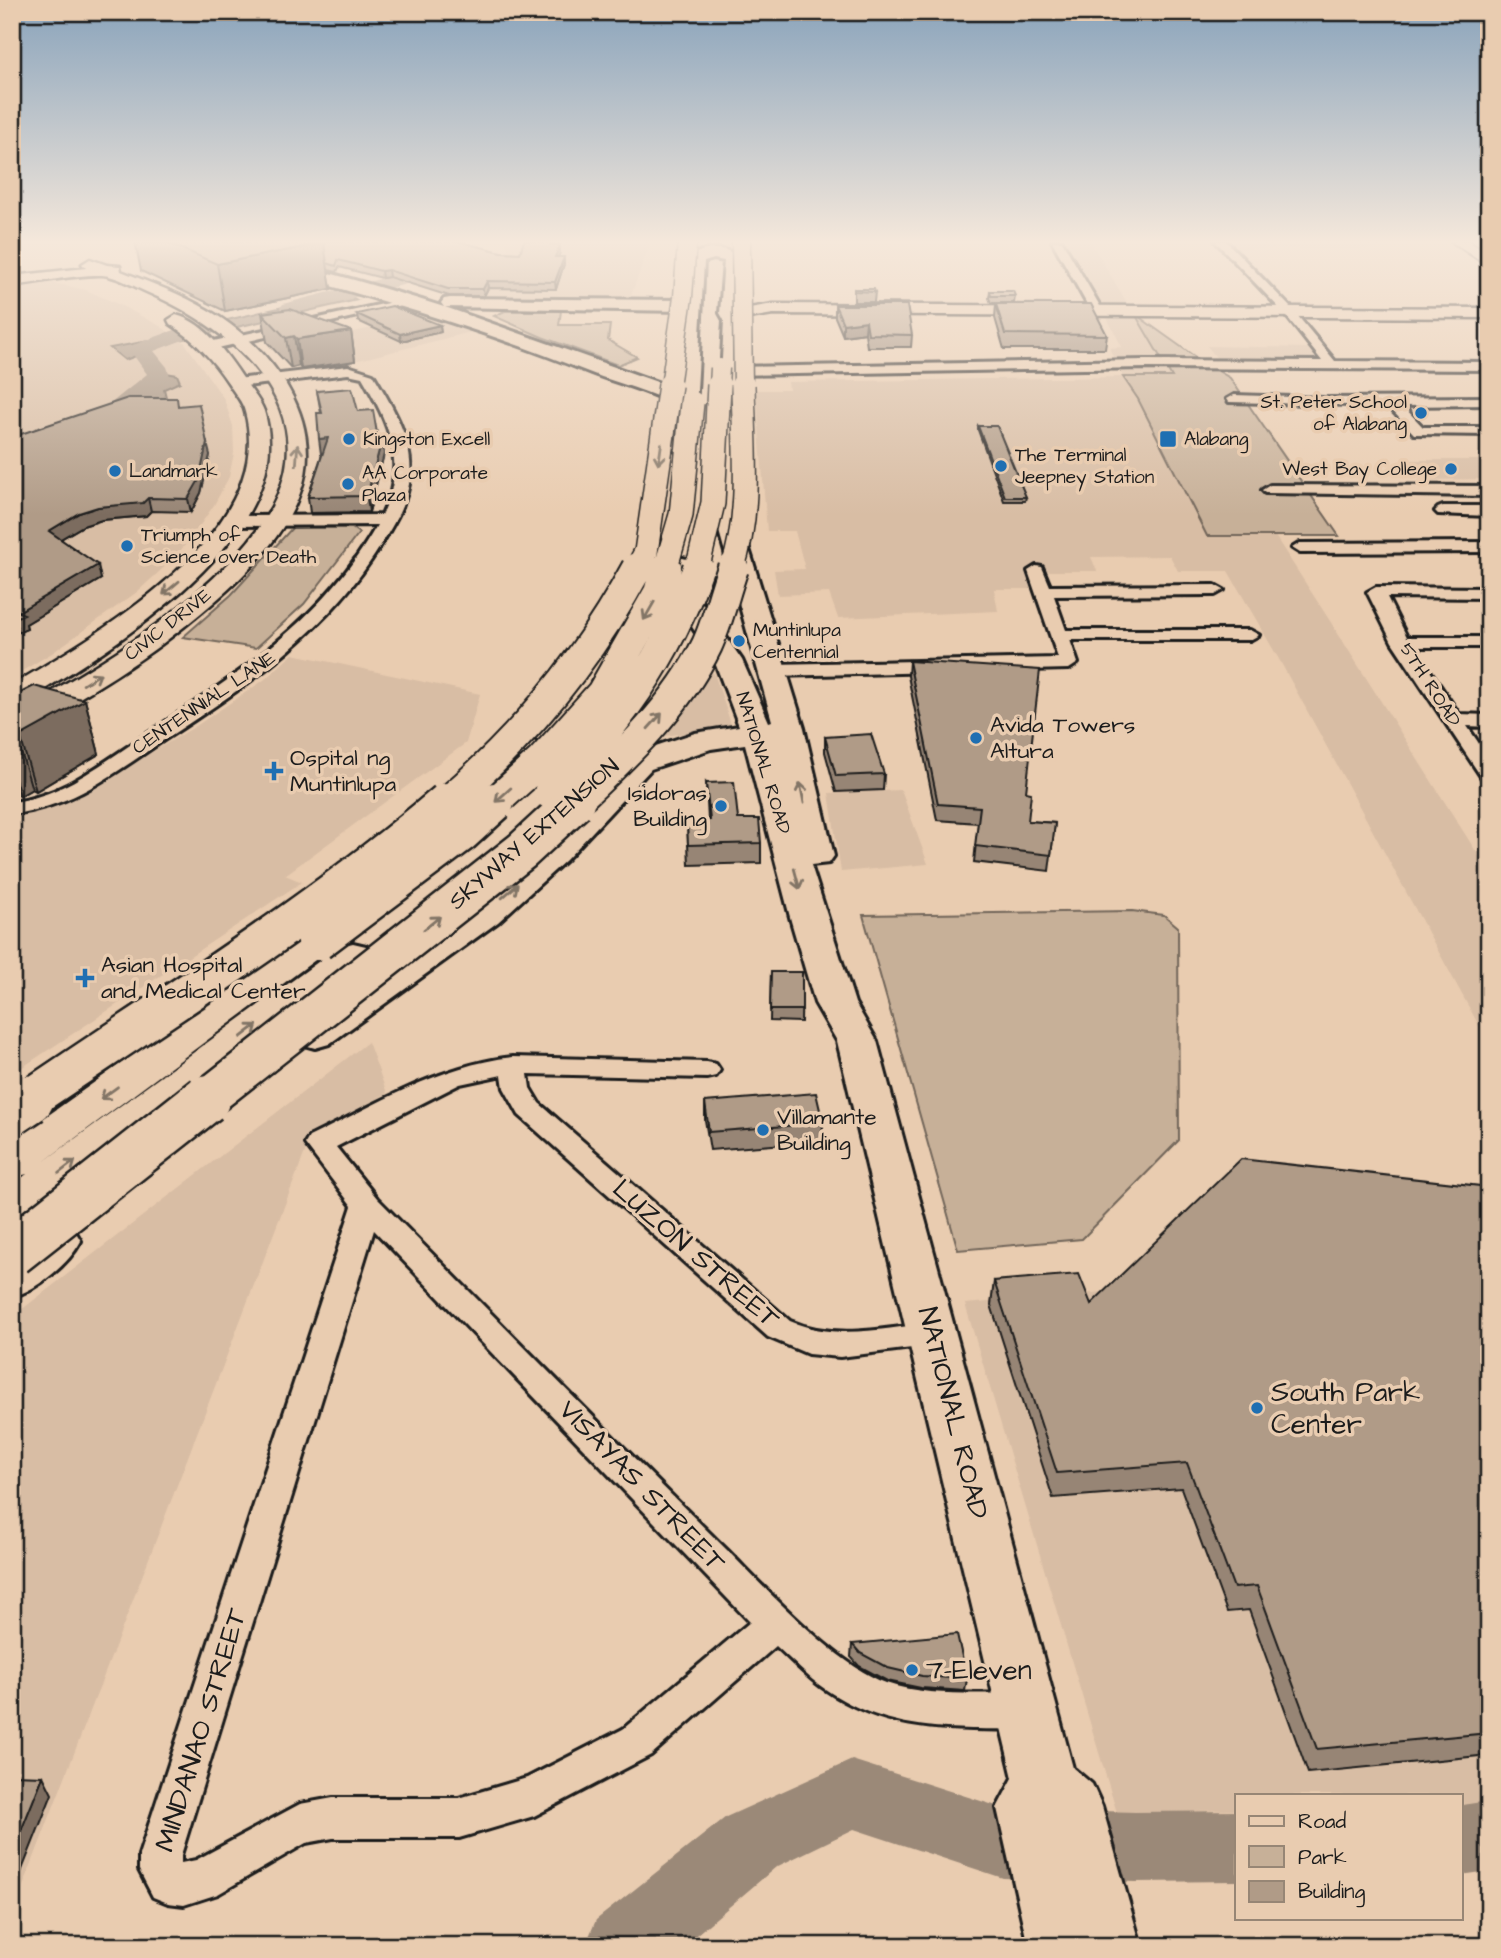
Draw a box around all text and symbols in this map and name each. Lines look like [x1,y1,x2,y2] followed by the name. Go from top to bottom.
[1260,389,1407,439] place label: St. Peter School of Alabang
[1413,405,1429,421] marker: St. Peter School of Alabang
[363,426,490,454] place label: Kingston Excell
[1184,426,1249,454] place label: Alabang
[1158,429,1178,449] marker: Alabang
[341,431,357,447] marker: Kingston Excell
[654,442,667,465] one-way arrow
[1015,442,1154,492] place label: The Terminal Jeepney Station
[291,445,304,467] one-way arrow
[1282,456,1437,484] place label: West Bay College
[129,458,218,485] place label: Landmark
[993,458,1009,474] marker: The Terminal Jeepney Station
[362,460,488,509] place label: AA Corporate Plaza
[1443,461,1459,477] marker: West Bay College
[107,463,123,479] marker: Landmark
[340,476,356,492] marker: AA Corporate Plaza
[141,522,317,571] place label: Triumph of Science over Death
[119,538,135,554] marker: Triumph of Science over Death
[163,580,181,596] one-way arrow
[119,582,217,668] street label: CIVIC DRIVE
[642,601,656,621] one-way arrow
[753,617,841,666] place label: Muntinlupa Centennial
[731,633,747,649] marker: Muntinlupa Centennial
[1393,638,1467,732] street label: 5TH ROAD
[127,645,281,761] street label: CENTENNIAL LANE
[82,672,102,686] one-way arrow
[729,689,797,837] street label: NATIONAL ROAD
[990,709,1135,767] place label: Avida Towers Altura
[647,712,663,730] one-way arrow
[968,730,984,746] marker: Avida Towers Altura
[290,742,397,800] place label: Ospital ng Muntinlupa
[442,751,626,917] street label: SKYWAY EXTENSION
[264,761,284,781] marker: Ospital ng Muntinlupa
[628,777,707,836] place label: Isidoras Building
[795,782,809,805] one-way arrow
[495,787,513,803] one-way arrow
[713,798,729,814] marker: Isidoras Building
[792,868,805,890] one-way arrow
[501,884,519,900] one-way arrow
[423,915,441,930] one-way arrow
[101,949,306,1007] place label: Asian Hospital and Medical Center
[75,968,95,988] marker: Asian Hospital and Medical Center
[240,1024,258,1039] one-way arrow
[100,1086,119,1100] one-way arrow
[777,1101,877,1160] place label: Villamante Building
[755,1122,771,1138] marker: Villamante Building
[57,1160,76,1175] one-way arrow
[604,1170,789,1338] street label: LUZON STREET
[908,1303,998,1523] street label: NATIONAL ROAD
[1271,1373,1420,1444] place label: South Park Center
[550,1391,735,1581] street label: VISAYAS STREET
[1249,1400,1265,1416] marker: South Park Center
[145,1603,257,1856] street label: MINDANAO STREET
[926,1651,1032,1690] place label: 7-Eleven
[904,1662,920,1678] marker: 7-Eleven
[1235,1794,1462,1920] legend
[1298,1807,1346,1836] text: Road
[1298,1843,1347,1872] text: Park
[1298,1877,1366,1908] text: Building

